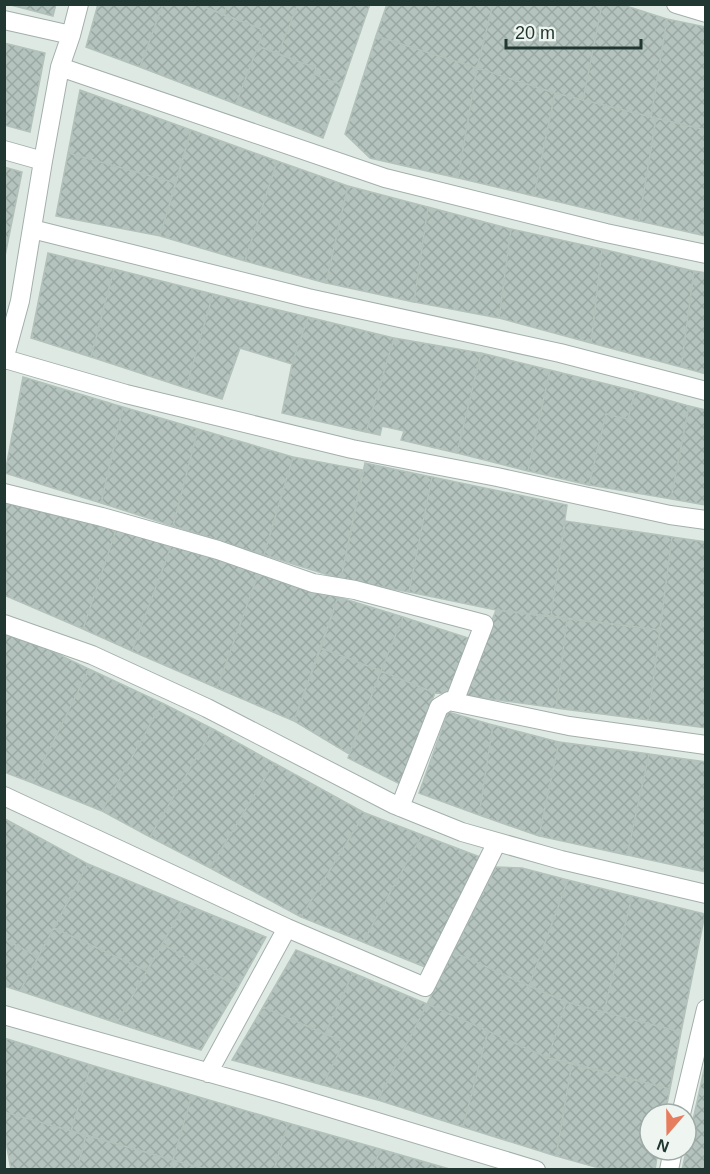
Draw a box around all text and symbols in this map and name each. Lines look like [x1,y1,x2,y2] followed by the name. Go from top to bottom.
[506,12,641,50] scale bar
[515,23,555,43] text: 20 m
[638,1102,698,1162] north arrow
[655,1136,671,1156] text: N

